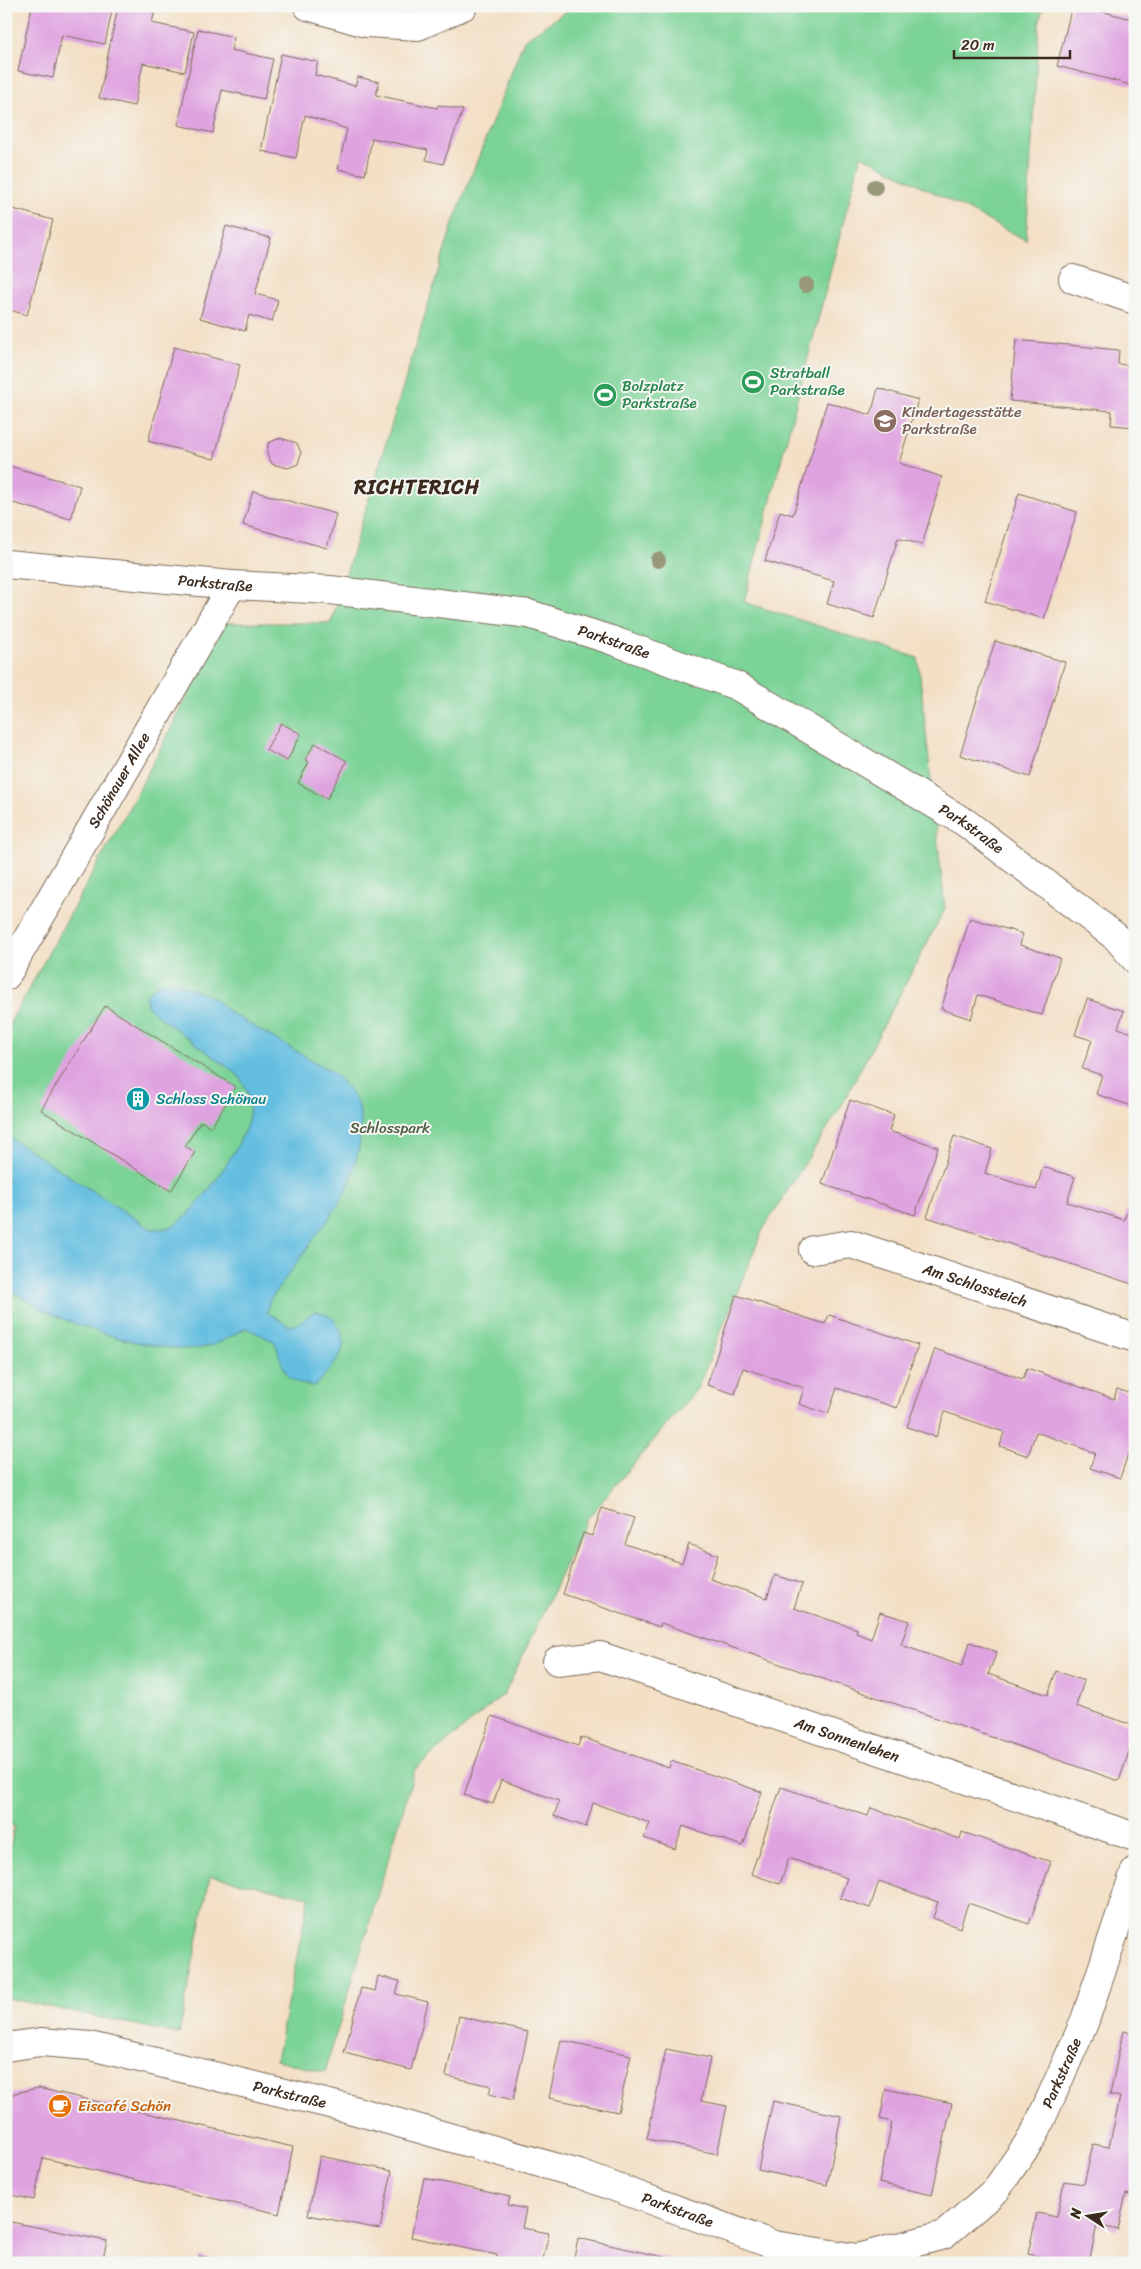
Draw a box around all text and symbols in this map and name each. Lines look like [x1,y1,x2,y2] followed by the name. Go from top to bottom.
[954,28,1070,60] scale bar
[961,32,995,58] text: 20 m
[770,360,845,403] place label: Stratball Parkstraße
[740,369,766,395] sports icon: Stratball Parkstraße
[622,373,697,416] place label: Bolzplatz Parkstraße
[592,382,618,408] sports icon: Bolzplatz Parkstraße
[902,399,1022,442] place label: Kindertagesstätte Parkstraße
[872,408,898,434] school or university icon: Kindertagesstätte Parkstraße
[353,470,480,505] district label: RICHTERICH
[177,567,253,599] street label: Parkstraße
[575,617,654,666] street label: Parkstraße
[81,727,157,833] street label: Schönauer Allee
[934,796,1010,860] street label: Parkstraße
[125,1086,151,1112] building icon: Schloss Schönau
[156,1086,266,1112] place label: Schloss Schönau
[350,1115,430,1141] park label: Schlosspark
[918,1255,1031,1314] street label: Am Schlossteich
[790,1709,903,1769] street label: Am Sonnenlehen
[1035,2034,1089,2113] street label: Parkstraße
[250,2073,329,2116] street label: Parkstraße
[47,2093,73,2119] cafe icon: Eiscafé Schön
[78,2093,171,2119] place label: Eiscafé Schön
[638,2185,717,2235] street label: Parkstraße
[1064,2192,1114,2242] north arrow
[1062,2206,1089,2222] text: N

